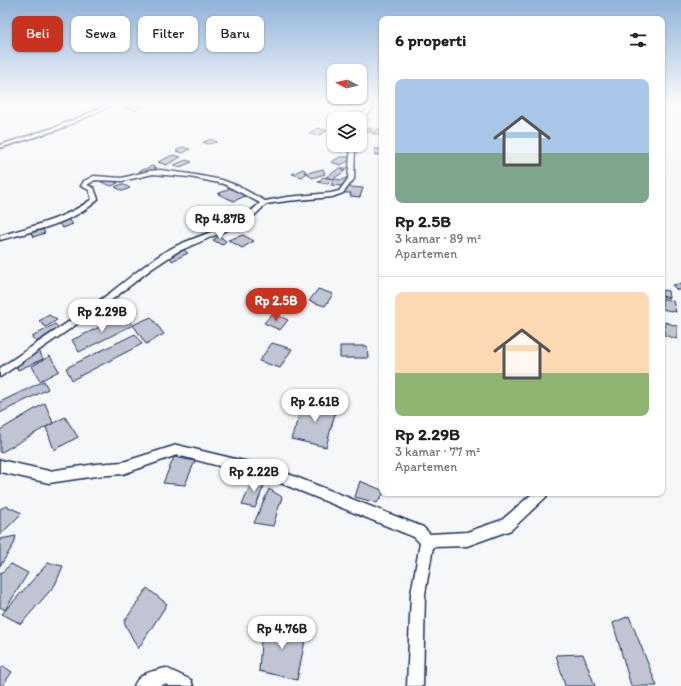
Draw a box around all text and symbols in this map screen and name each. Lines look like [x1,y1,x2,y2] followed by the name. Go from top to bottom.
[12,16,63,52] chip: Beli
[71,16,130,52] chip: Sewa
[138,16,198,52] chip: Filter
[206,16,264,52] chip: Baru
[627,29,649,51] icon: filters
[395,30,466,50] text: 6 properti
[327,64,367,104] north arrow
[327,64,367,152] map controls
[486,105,558,177] icon: home
[327,112,367,152] button: layers
[179,206,261,240] pin: Rp 4.87B
[195,211,245,226] text: Rp 4.87B
[395,211,451,231] text: Rp 2.5B
[395,231,481,246] text: 3 kamar · 89 m²
[395,246,457,261] text: Apartemen
[239,288,313,322] pin: Rp 2.5B
[255,293,297,308] text: Rp 2.5B
[61,299,143,333] pin: Rp 2.29B
[77,304,127,319] text: Rp 2.29B
[486,318,558,390] icon: home
[274,389,356,423] pin: Rp 2.61B
[291,394,340,409] text: Rp 2.61B
[395,424,460,444] text: Rp 2.29B
[395,444,480,459] text: 3 kamar · 77 m²
[213,459,295,493] pin: Rp 2.22B
[395,459,457,474] text: Apartemen
[229,464,279,479] text: Rp 2.22B
[241,616,323,650] pin: Rp 4.76B
[257,621,307,636] text: Rp 4.76B

